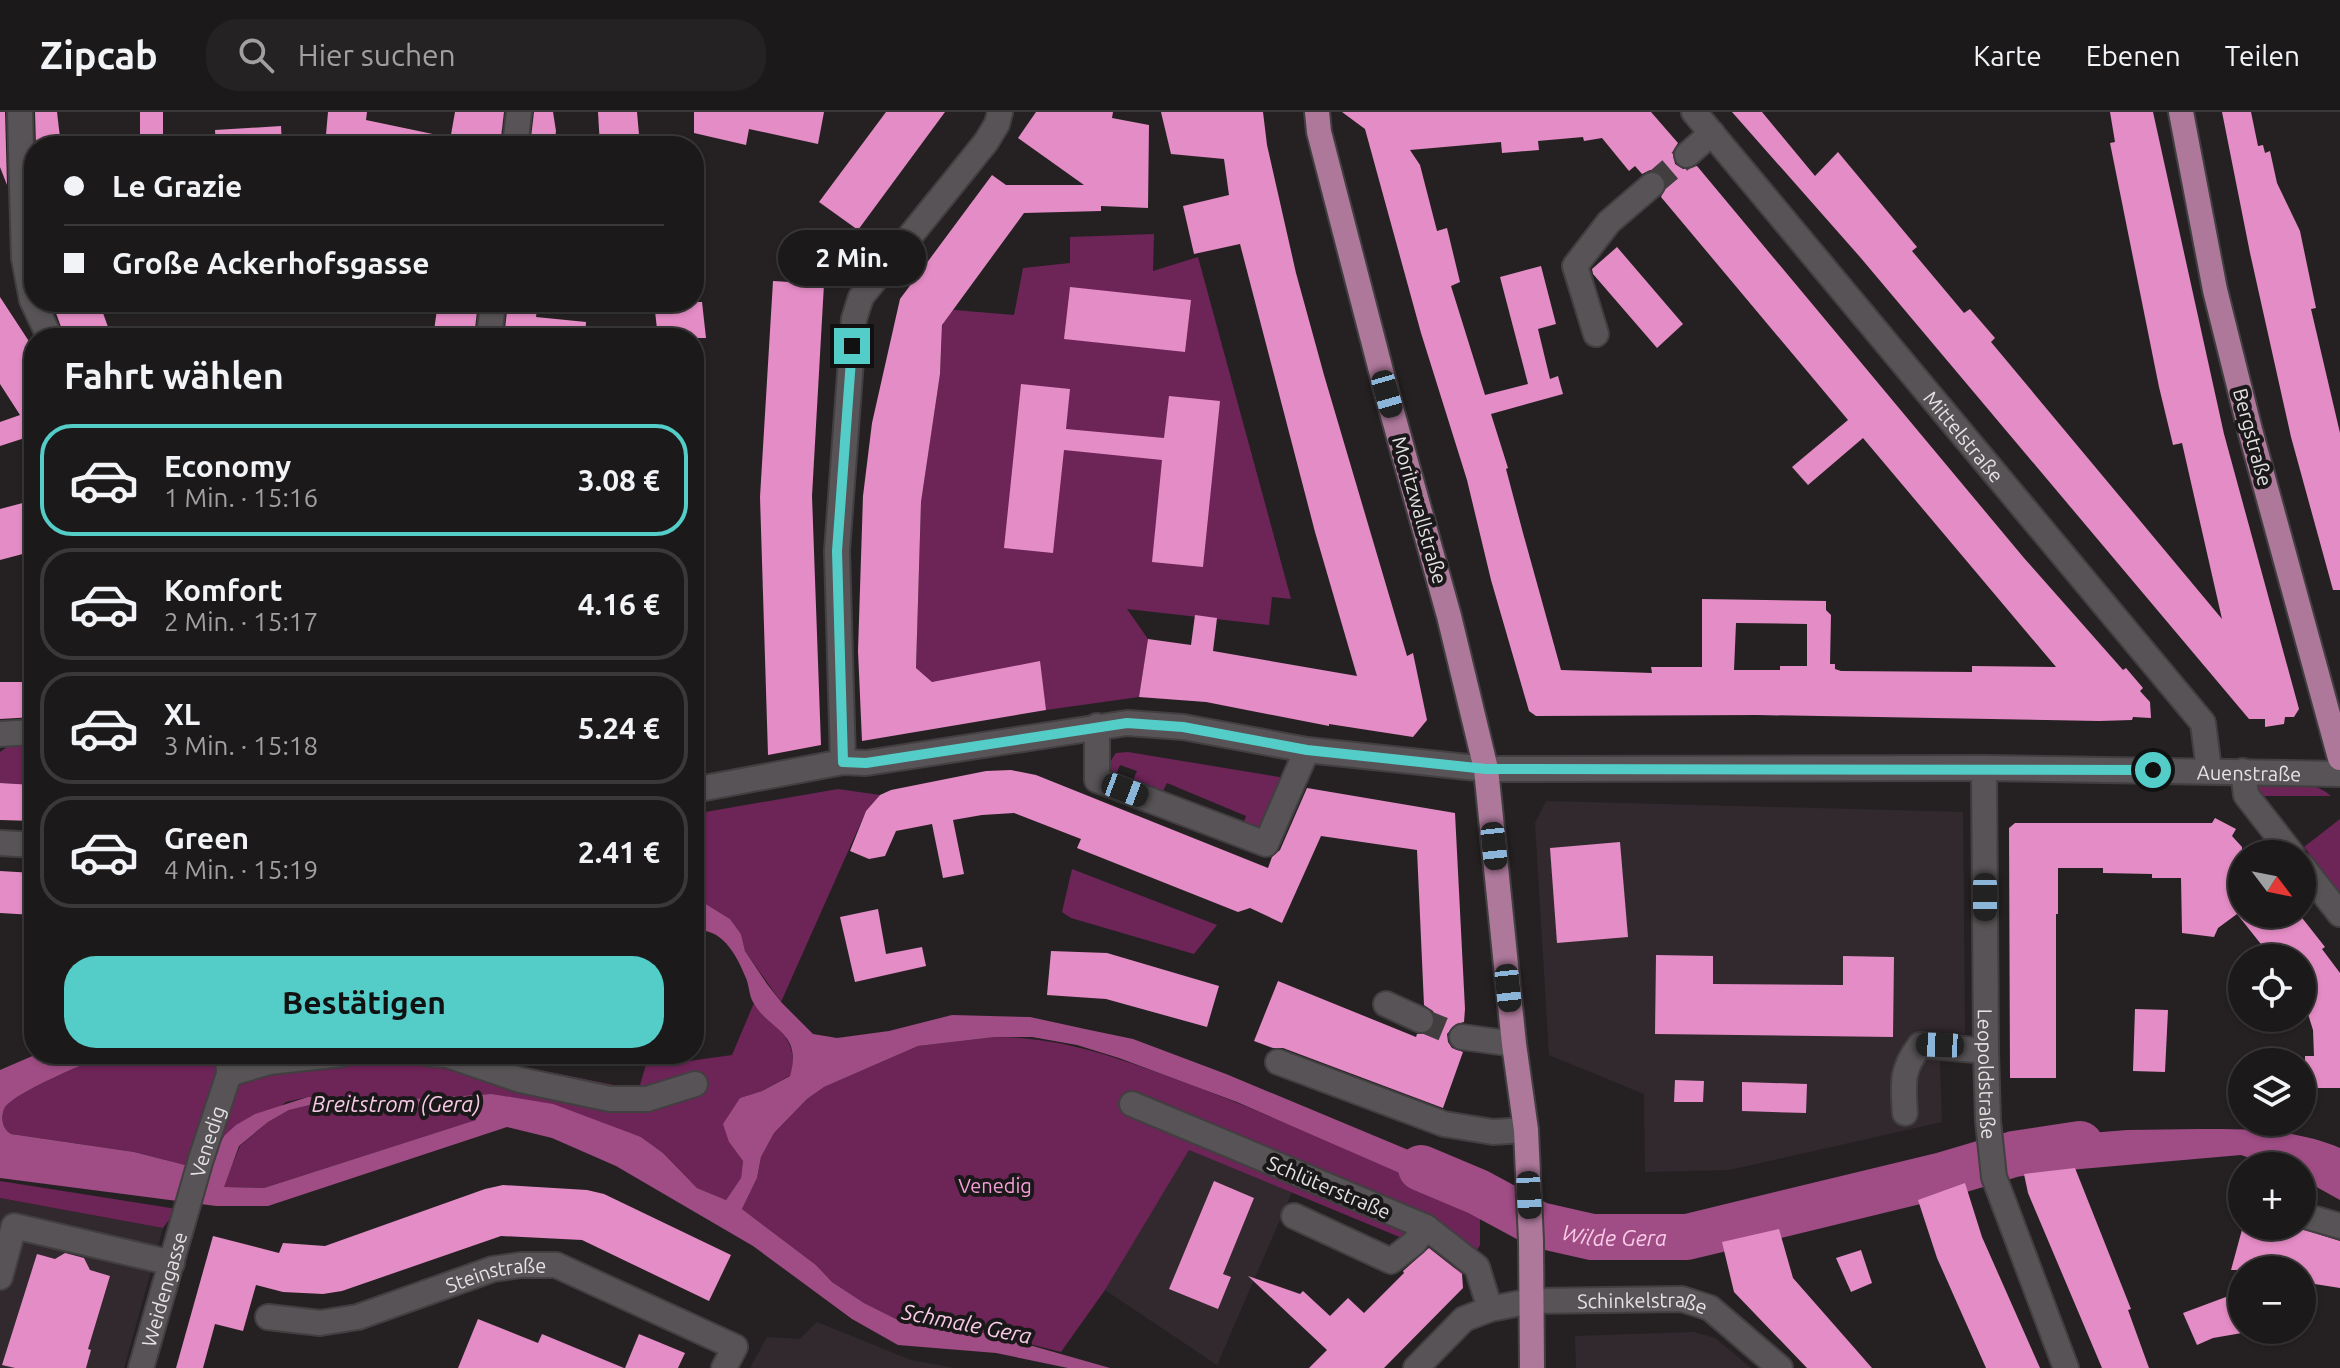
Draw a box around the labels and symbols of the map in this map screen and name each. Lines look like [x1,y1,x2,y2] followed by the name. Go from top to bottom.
[778,230,926,286] callout: 2 Min.
[834,328,870,364] route end
[1369,368,1405,420] car
[1919,386,2009,487] street label: Mittelstraße
[2229,386,2277,488] street label: Bergstraße
[1388,434,1452,586] street label: Moritzwallstraße
[2135,752,2171,788] route start
[2197,760,2301,785] street label: Auenstraße
[1098,770,1152,810] car
[1480,821,1508,871] car
[2228,840,2316,928] north arrow
[1973,873,1997,921] car
[1494,963,1522,1013] car
[1974,1009,2001,1140] street label: Leopoldstraße
[1916,1032,1964,1058] car
[312,1091,480,1117] water label: Breitstrom (Gera)
[185,1103,229,1180] street label: Venedig
[1264,1151,1394,1223] street label: Schlüterstraße
[1516,1170,1542,1220] car
[958,1174,1032,1197] park label: Venedig
[1560,1218,1667,1250] water label: Wilde Gera
[136,1229,191,1349] street label: Weidengasse
[442,1253,546,1296] street label: Steinstraße
[1577,1287,1711,1318] street label: Schinkelstraße
[899,1298,1034,1348] water label: Schmale Gera

